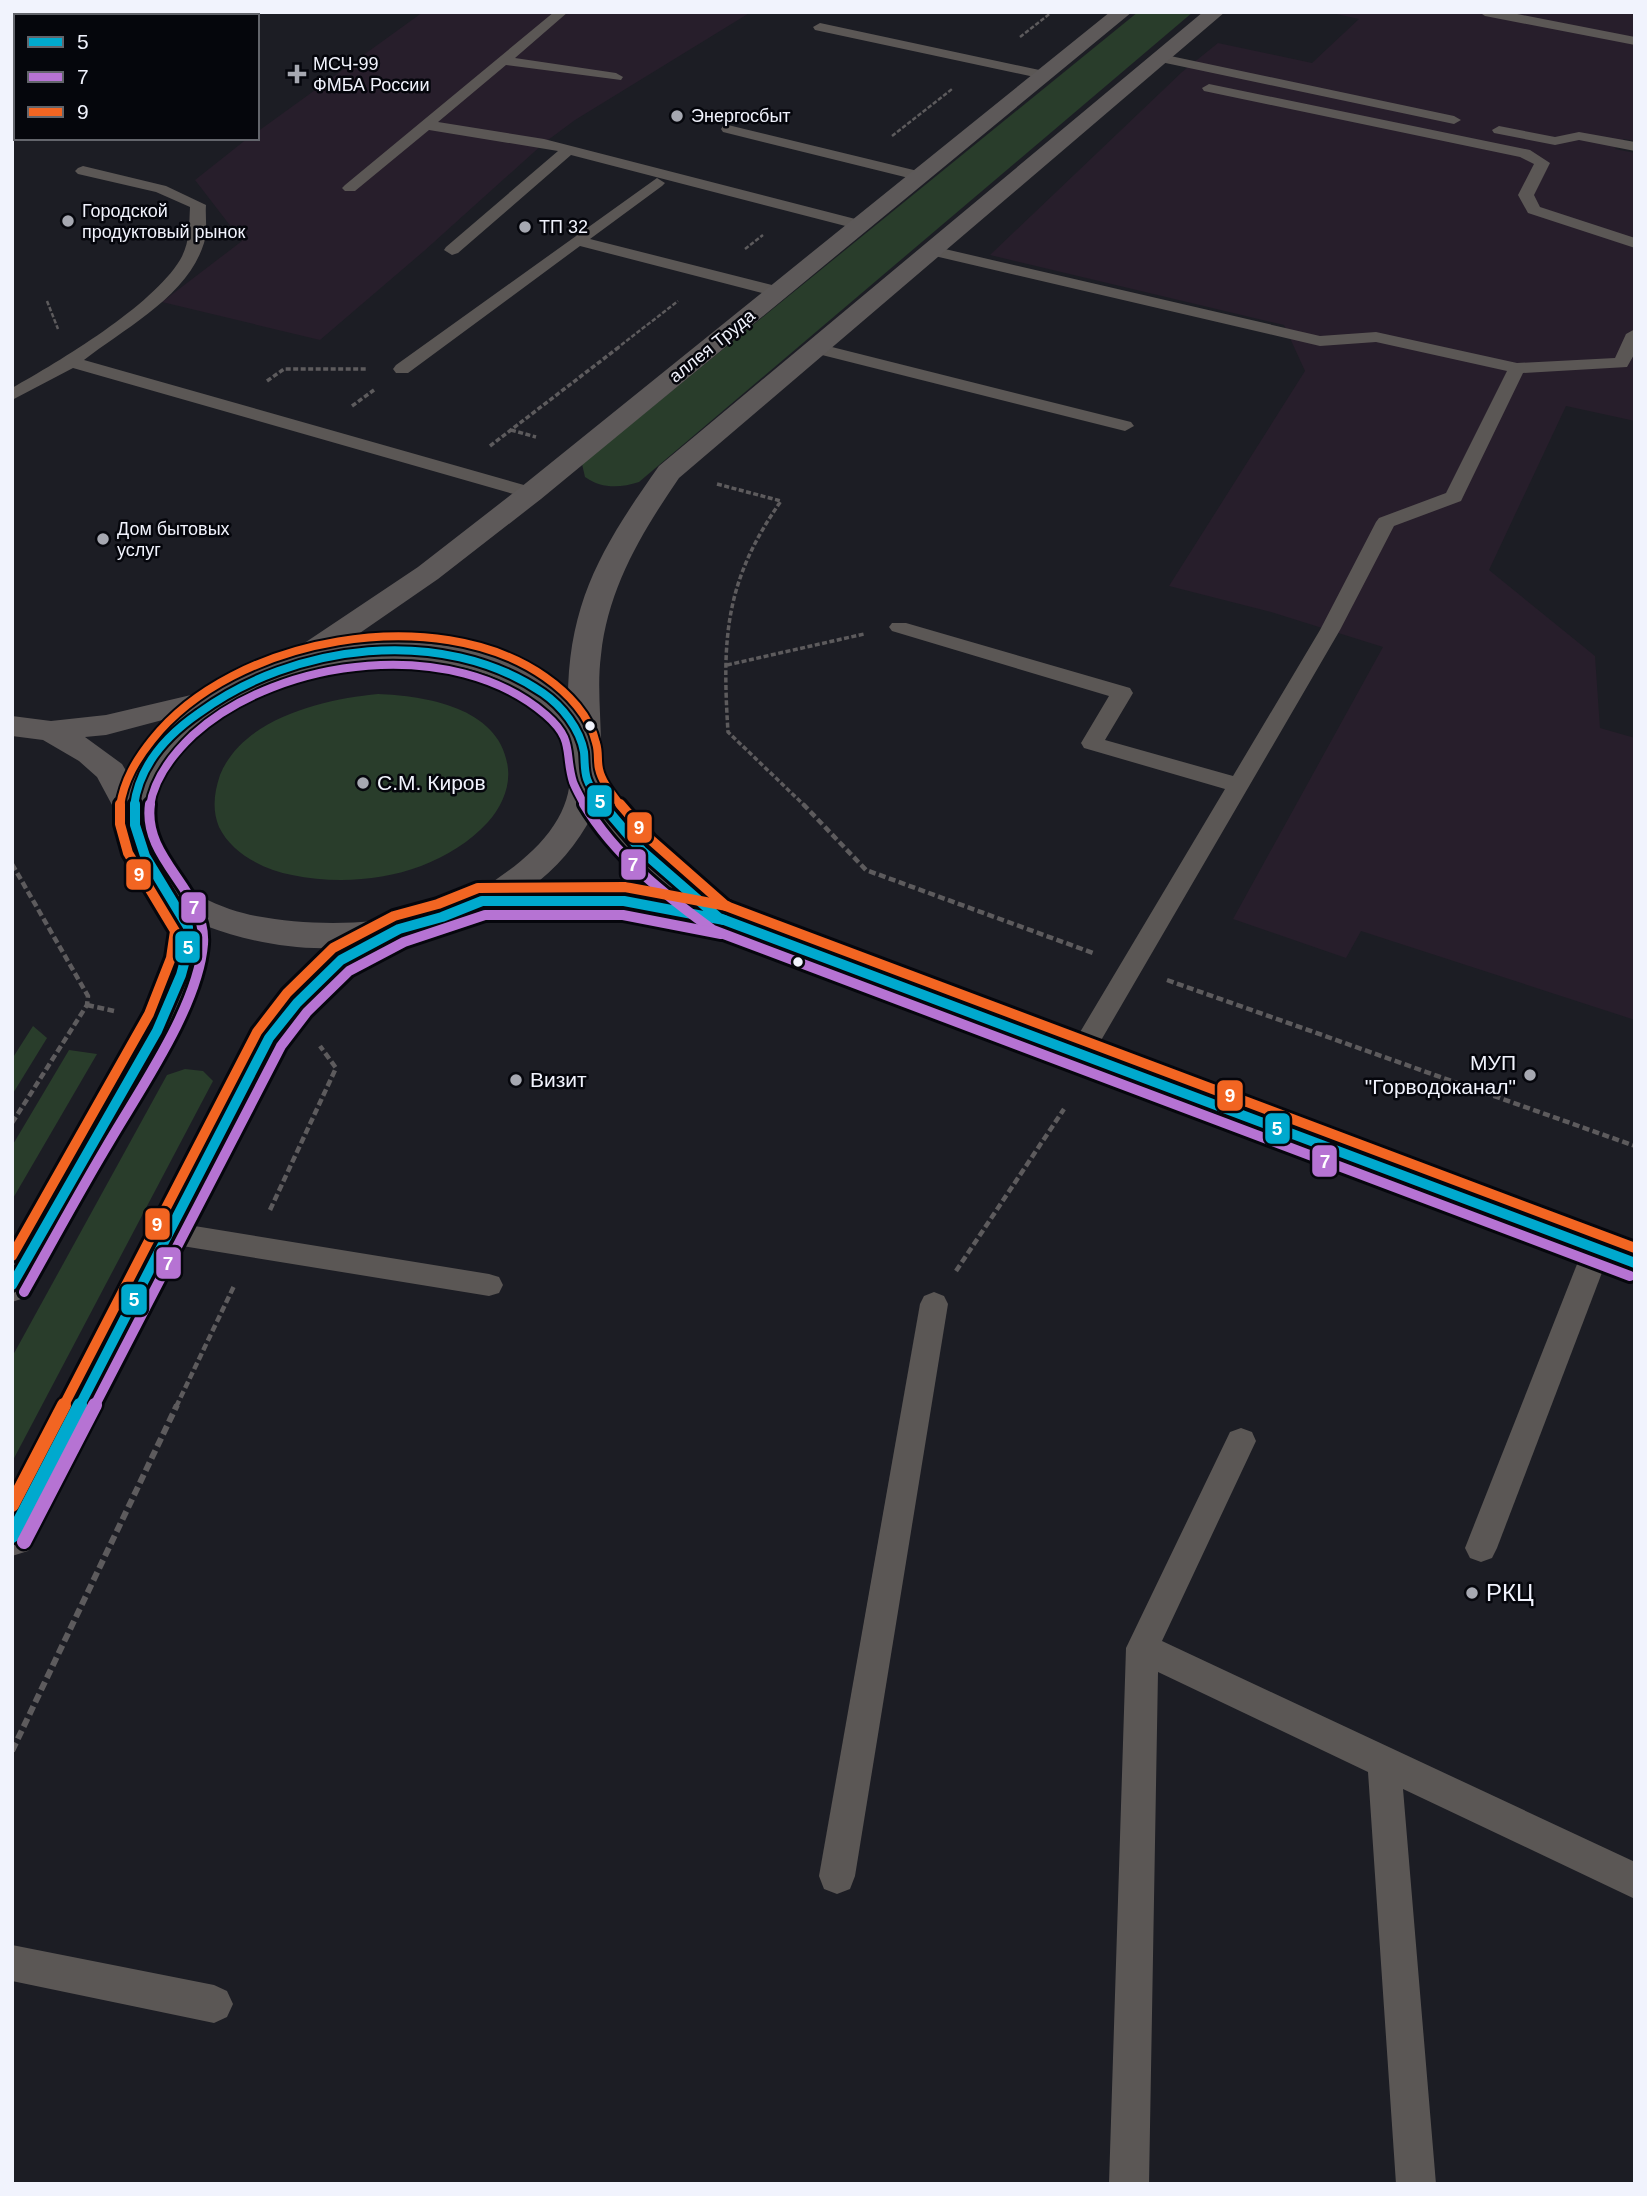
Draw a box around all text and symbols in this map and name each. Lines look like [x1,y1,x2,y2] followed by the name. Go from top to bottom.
[14,14,259,140] legend
[77,30,89,53] text: 5
[313,54,429,95] place label: МСЧ-99 ФМБА России
[287,64,307,84] marker: МСЧ-99 ФМБА России
[77,65,89,88] text: 7
[77,100,89,123] text: 9
[691,106,791,126] place label: Энергосбыт
[669,108,685,124] marker: Энергосбыт
[82,201,245,242] place label: Городской продуктовый рынок
[60,213,76,229] marker: Городской продуктовый рынок
[539,217,588,237] place label: ТП 32
[517,219,533,235] marker: ТП 32
[665,305,760,387] street label: аллея Труда
[117,519,230,560] place label: Дом бытовых услуг
[95,531,111,547] marker: Дом бытовых услуг
[583,719,597,733] unlabelled marker
[377,771,486,794] place label: С.М. Киров
[355,775,371,791] marker: С.М. Киров
[586,784,613,818] line badge: 5
[595,791,606,812] text: 5
[626,811,653,844] line badge: 9
[634,817,644,838] text: 9
[620,848,647,881] line badge: 7
[628,854,638,875] text: 7
[125,858,152,891] line badge: 9
[134,864,144,885] text: 9
[180,891,207,924] line badge: 7
[189,897,199,918] text: 7
[174,930,201,964] line badge: 5
[183,937,194,958] text: 5
[791,955,805,969] unlabelled marker
[1365,1051,1516,1098] place label: МУП "Горводоканал"
[1522,1067,1538,1083] marker: МУП "Горводоканал"
[530,1068,587,1091] place label: Визит
[508,1072,524,1088] marker: Визит
[1216,1079,1244,1112] line badge: 9
[1225,1085,1235,1106] text: 9
[1264,1112,1291,1145] line badge: 5
[1272,1118,1283,1139] text: 5
[1311,1144,1338,1178] line badge: 7
[1320,1151,1330,1172] text: 7
[144,1207,171,1241] line badge: 9
[152,1214,162,1235] text: 9
[155,1246,182,1280] line badge: 7
[163,1253,173,1274] text: 7
[120,1283,148,1316] line badge: 5
[129,1289,140,1310] text: 5
[1486,1579,1534,1606] place label: РКЦ
[1464,1585,1480,1601] marker: РКЦ

